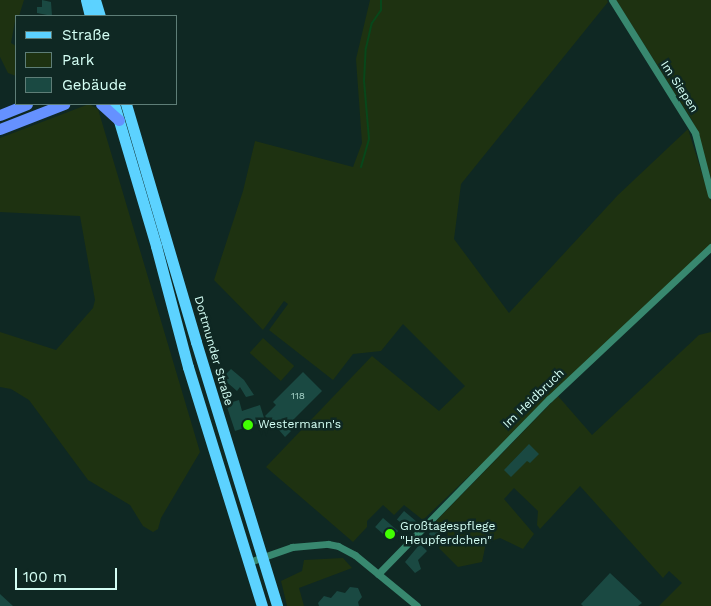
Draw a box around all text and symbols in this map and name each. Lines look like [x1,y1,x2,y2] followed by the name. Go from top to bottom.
[15,15,178,105] legend
[62,26,110,44] text: Straße
[62,51,94,69] text: Park
[657,58,701,116] street label: Im Siepen
[62,76,127,94] text: Gebäude
[190,294,236,408] street label: Dortmunder Straße
[500,366,568,432] street label: Im Heidbruch
[291,390,305,402] house number: 118
[258,418,341,432] place label: Westermann's
[242,419,254,431] marker: Westermann's
[400,520,495,548] place label: Großtagespflege "Heupferdchen"
[384,528,396,540] marker: Großtagespflege "Heupferdchen"
[18,558,120,590] scale bar
[23,568,67,586] text: 100 m

